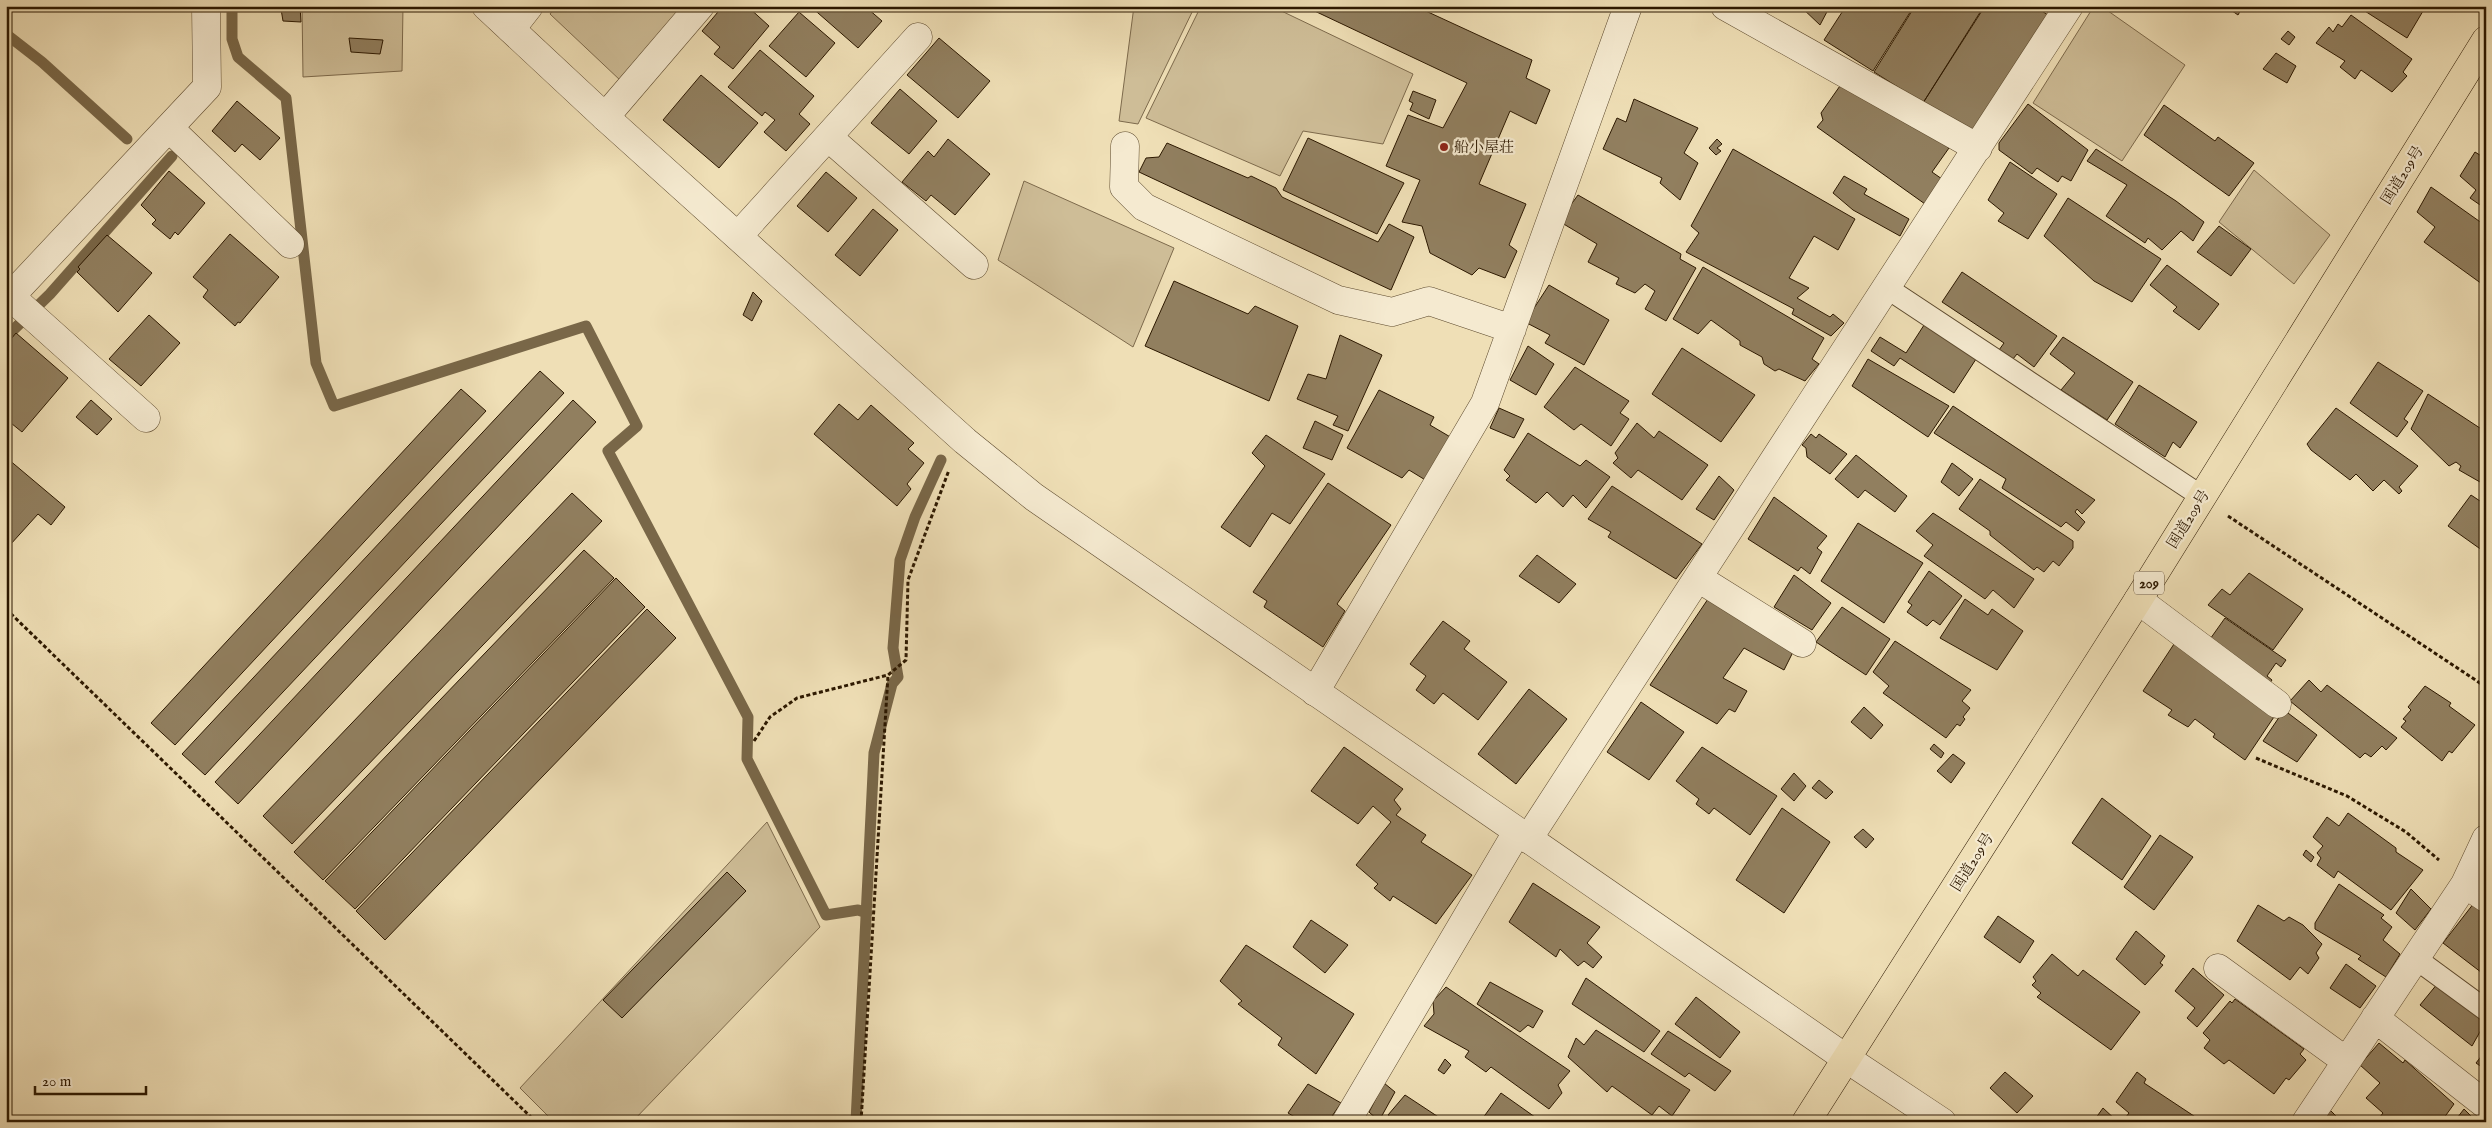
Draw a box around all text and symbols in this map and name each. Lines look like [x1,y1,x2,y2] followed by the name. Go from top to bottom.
[1454,138,1514,157] place label: 船小屋荘
[1438,141,1450,153] marker: 船小屋荘
[2377,142,2428,208] street label: 国道209号
[2163,486,2214,552] street label: 国道209号
[2134,572,2164,594] road number: 209
[1947,829,1998,895] street label: 国道209号
[35,1063,146,1095] scale bar
[42,1072,72,1091] text: 20 m

